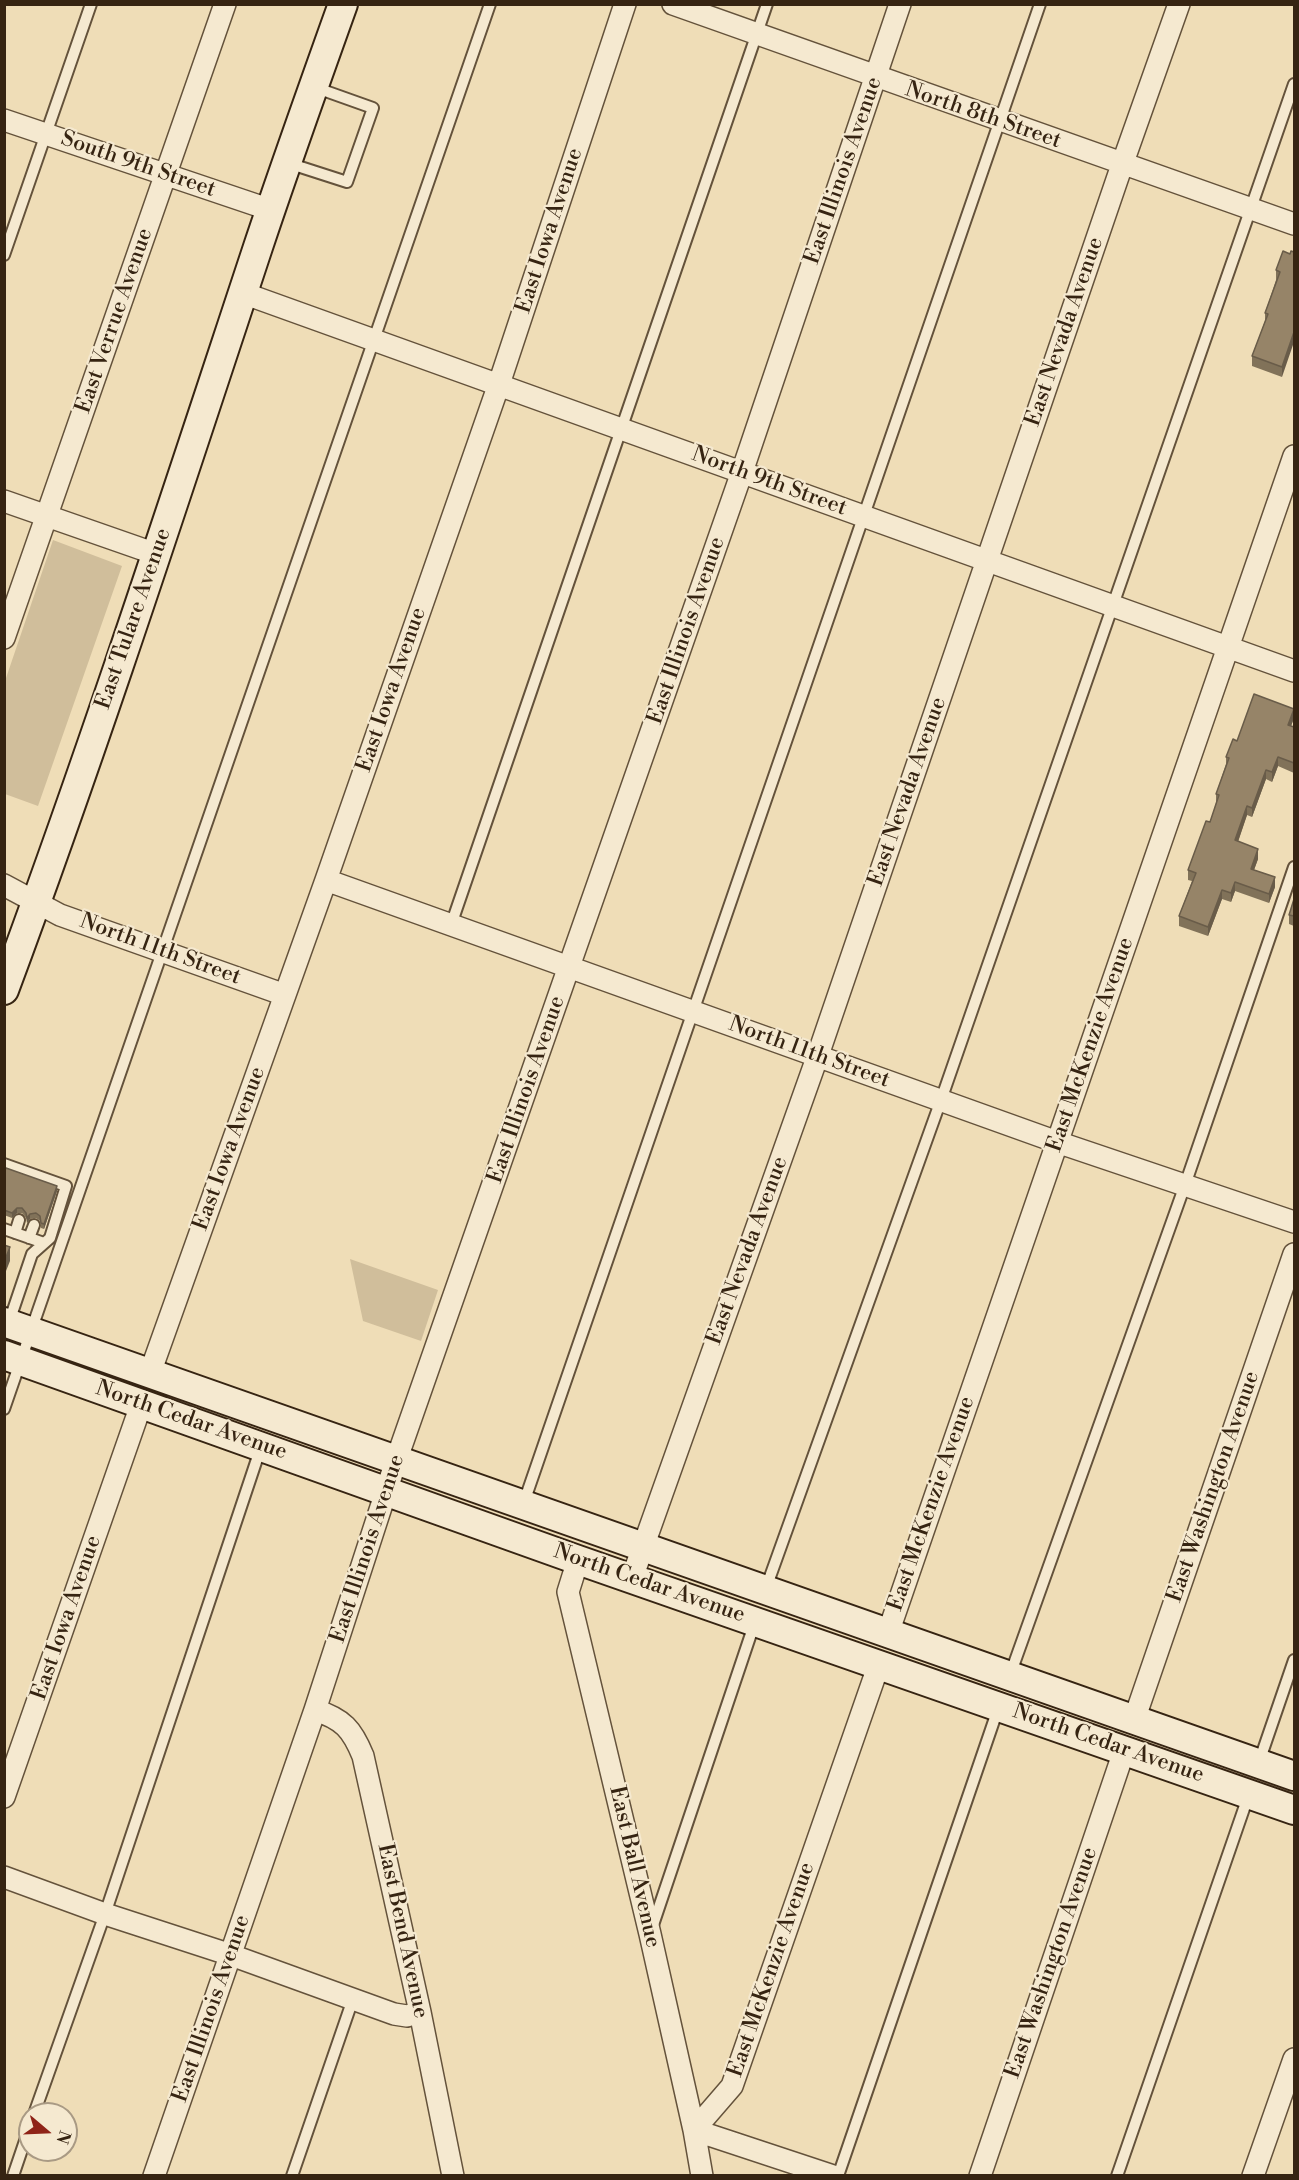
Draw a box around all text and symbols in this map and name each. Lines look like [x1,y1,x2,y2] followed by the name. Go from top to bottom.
[800,74,888,268] street label: East Illinois Avenue
[902,77,1064,155] street label: North 8th Street
[57,126,219,204] street label: South 9th Street
[511,145,589,317] street label: East Iowa Avenue
[71,225,159,417] street label: East Verrue Avenue
[1020,234,1110,430] street label: East Nevada Avenue
[688,442,850,522] street label: North 9th Street
[91,525,177,713] street label: East Tulare Avenue
[643,534,731,728] street label: East Illinois Avenue
[351,604,433,776] street label: East Iowa Avenue
[863,694,953,890] street label: East Nevada Avenue
[76,909,244,991] street label: North 11th Street
[1042,934,1140,1156] street label: East McKenzie Avenue
[483,993,571,1187] street label: East Illinois Avenue
[725,1012,893,1094] street label: North 11th Street
[188,1064,272,1234] street label: East Iowa Avenue
[702,1153,794,1349] street label: East Nevada Avenue
[1162,1368,1266,1606] street label: East Washington Avenue
[92,1376,290,1466] street label: North Cedar Avenue
[883,1393,981,1615] street label: East McKenzie Avenue
[325,1451,411,1647] street label: East Illinois Avenue
[26,1532,108,1704] street label: East Iowa Avenue
[550,1539,748,1629] street label: North Cedar Avenue
[1009,1699,1207,1789] street label: North Cedar Avenue
[603,1784,665,1950] street label: East Ball Avenue
[371,1841,433,2021] street label: East Bend Avenue
[1000,1844,1104,2082] street label: East Washington Avenue
[723,1859,821,2081] street label: East McKenzie Avenue
[168,1912,256,2106] street label: East Illinois Avenue
[18,2102,78,2162] north arrow
[52,2128,75,2146] text: N

